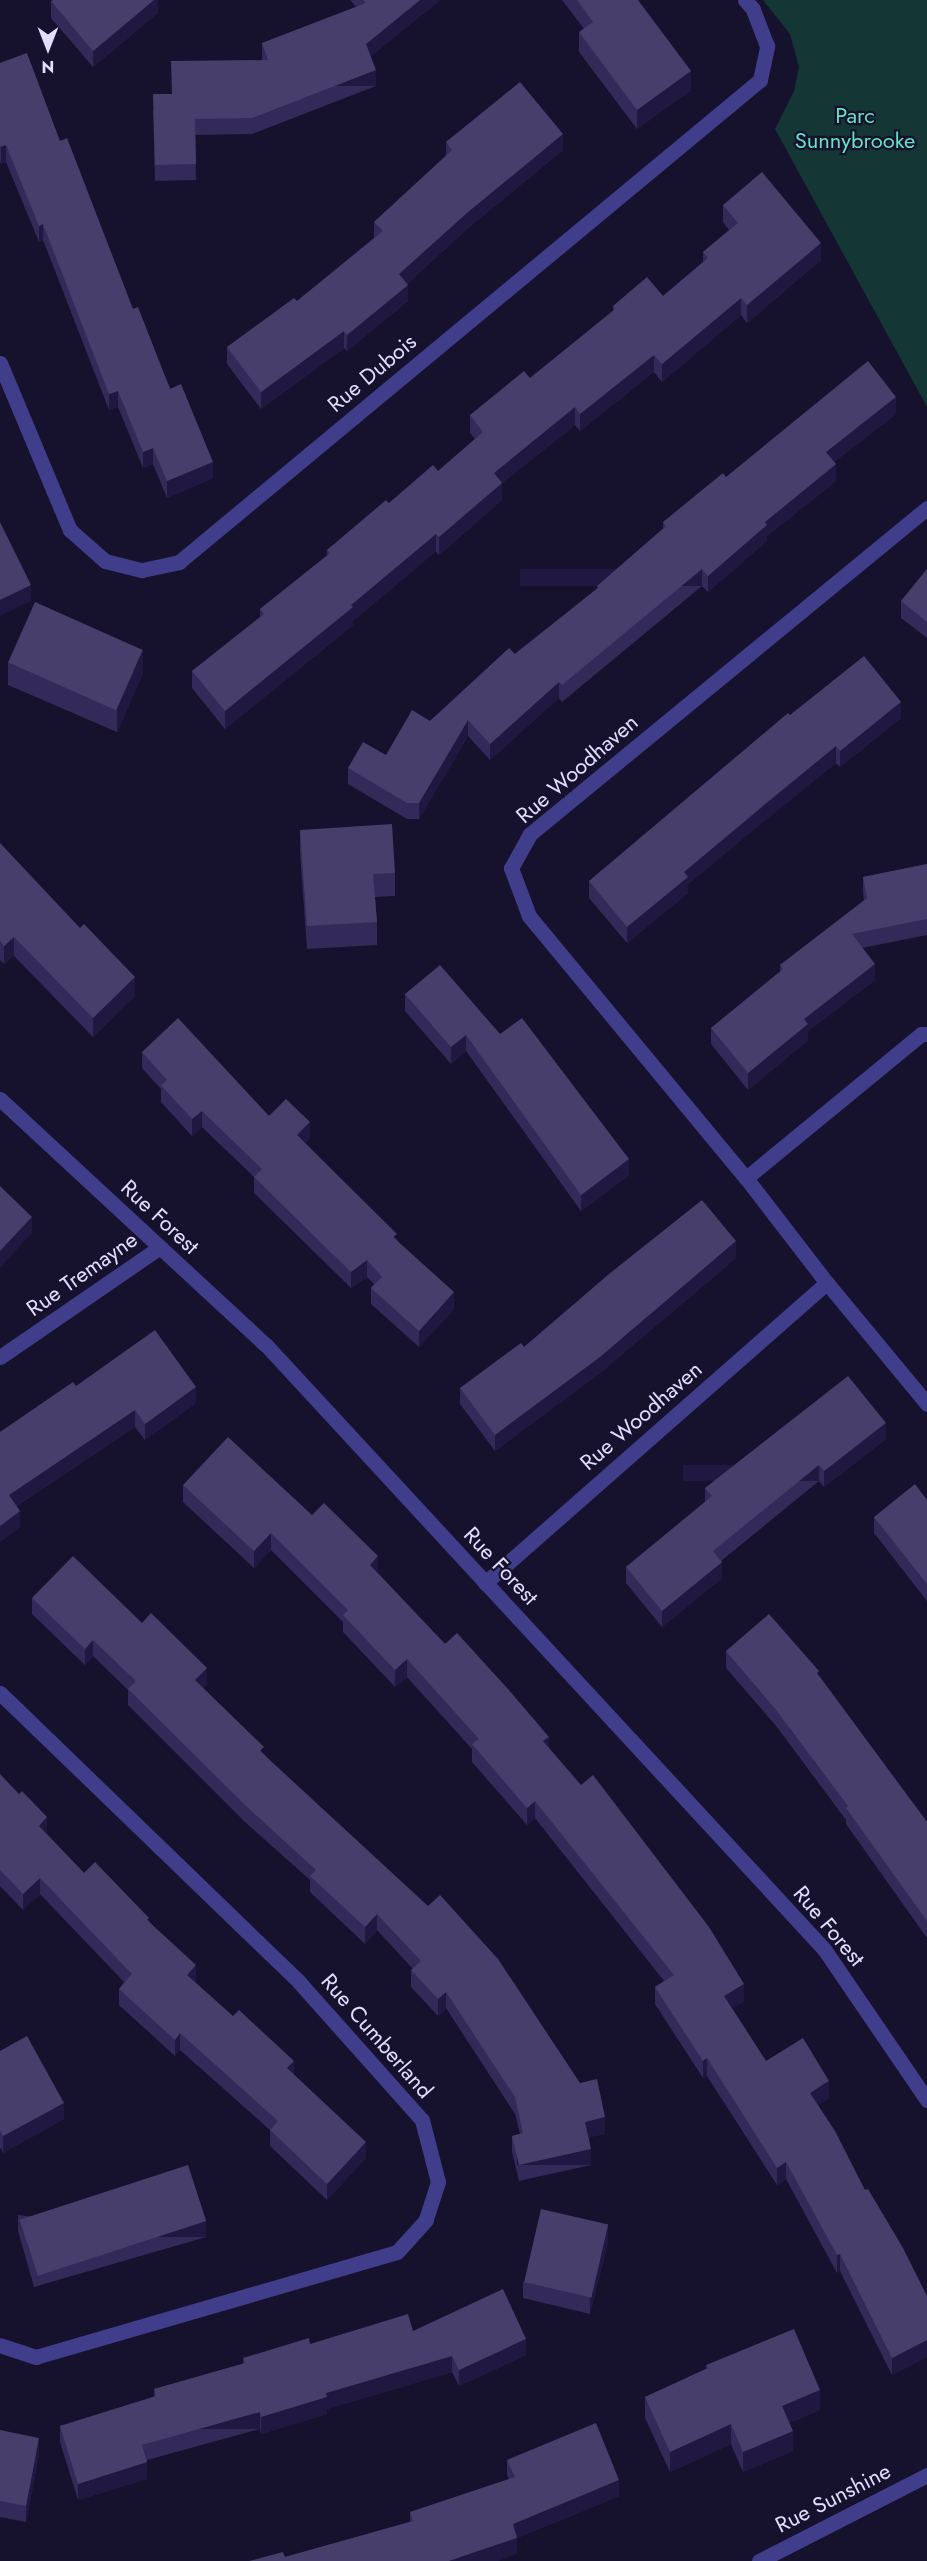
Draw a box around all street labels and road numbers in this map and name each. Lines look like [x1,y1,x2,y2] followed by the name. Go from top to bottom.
[322,328,422,418] street label: Rue Dubois
[511,709,643,829] street label: Rue Woodhaven
[116,1174,204,1260] street label: Rue Forest
[22,1226,142,1322] street label: Rue Tremayne
[575,1356,707,1476] street label: Rue Woodhaven
[458,1522,544,1610] street label: Rue Forest
[788,1880,870,1972] street label: Rue Forest
[316,1968,438,2104] street label: Rue Cumberland
[771,2458,895,2538] street label: Rue Sunshine

